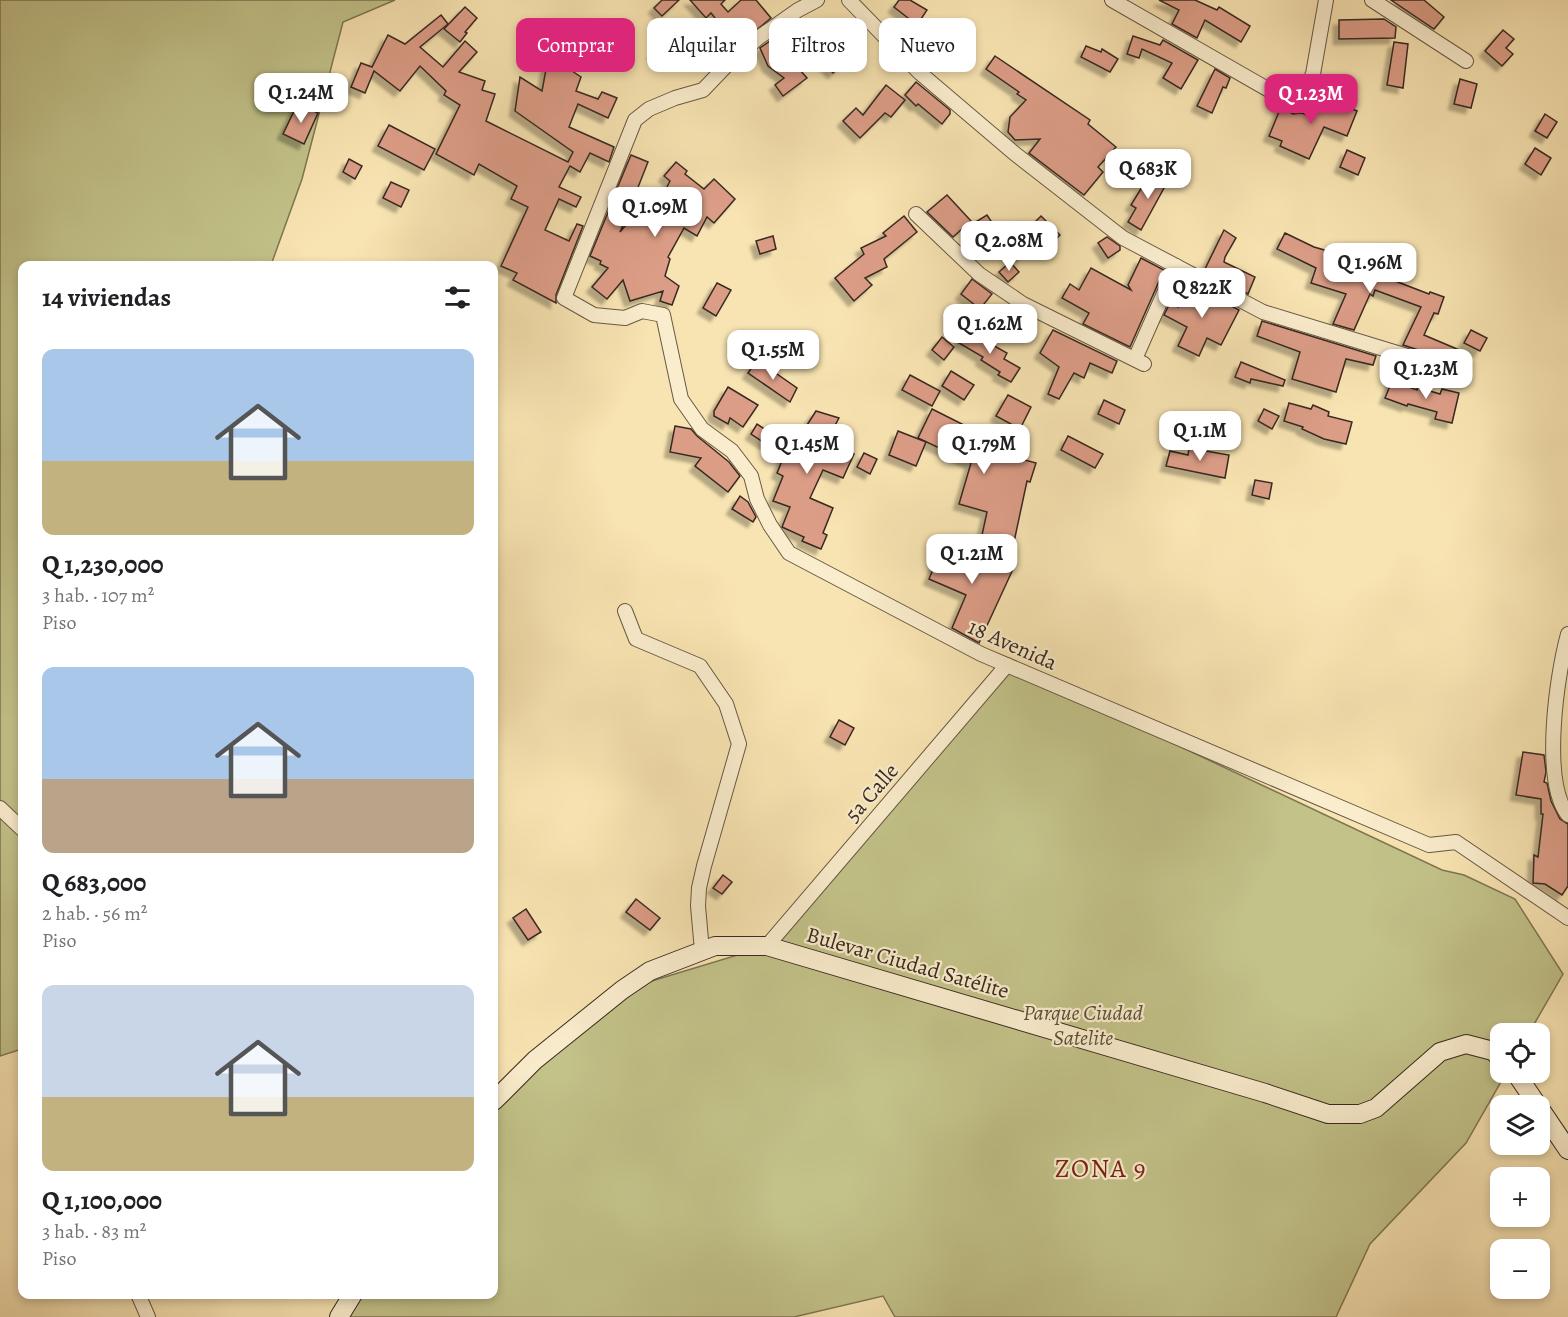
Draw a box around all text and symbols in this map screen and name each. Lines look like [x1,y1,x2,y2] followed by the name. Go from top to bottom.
[516,18,635,72] chip: Comprar
[647,18,757,72] chip: Alquilar
[769,18,867,72] chip: Filtros
[879,18,976,72] chip: Nuevo
[246,73,356,124] pin: Q 1.24M
[1256,74,1366,125] pin: Q 1.23M
[268,79,334,106] text: Q 1.24M
[1279,80,1343,107] text: Q 1.23M
[1099,149,1197,200] pin: Q 683K
[1119,155,1177,182] text: Q 683K
[600,187,710,238] pin: Q 1.09M
[622,193,688,220] text: Q 1.09M
[954,221,1064,272] pin: Q 2.08M
[975,227,1043,254] text: Q 2.08M
[1315,243,1425,294] pin: Q 1.96M
[1337,249,1403,276] text: Q 1.96M
[1153,268,1251,319] pin: Q 822K
[1172,274,1232,301] text: Q 822K
[42,280,171,315] text: 14 viviendas
[441,281,474,314] icon: filters
[935,304,1045,355] pin: Q 1.62M
[957,310,1023,337] text: Q 1.62M
[718,330,828,381] pin: Q 1.55M
[741,336,805,363] text: Q 1.55M
[1371,349,1481,400] pin: Q 1.23M
[1394,355,1458,382] text: Q 1.23M
[204,388,312,496] icon: home
[1151,411,1249,462] pin: Q 1.1M
[1173,417,1227,444] text: Q 1.1M
[752,424,862,475] pin: Q 1.45M
[929,424,1039,475] pin: Q 1.79M
[775,430,839,457] text: Q 1.45M
[952,430,1016,457] text: Q 1.79M
[917,534,1027,585] pin: Q 1.21M
[940,540,1004,567] text: Q 1.21M
[42,547,164,582] text: Q 1,230,000
[42,582,154,609] text: 3 hab. · 107 m²
[42,609,76,636] text: Piso
[963,612,1063,678] street label: 18 Avenida
[204,706,312,814] icon: home
[838,757,906,828] street label: 5a Calle
[42,865,146,900] text: Q 683,000
[42,900,147,927] text: 2 hab. · 56 m²
[803,920,1013,1006] street label: Bulevar Ciudad Satélite
[42,927,76,954] text: Piso
[1023,998,1143,1053] park label: Parque Ciudad Satelite
[1490,1023,1550,1299] map controls
[1490,1023,1550,1083] button: locate
[204,1024,312,1132] icon: home
[1490,1095,1550,1155] button: layers
[1055,1151,1147,1186] district label: ZONA 9
[1490,1167,1550,1227] button: +
[42,1183,162,1218] text: Q 1,100,000
[42,1218,146,1245] text: 3 hab. · 83 m²
[1490,1239,1550,1299] button: −
[42,1245,76,1272] text: Piso

